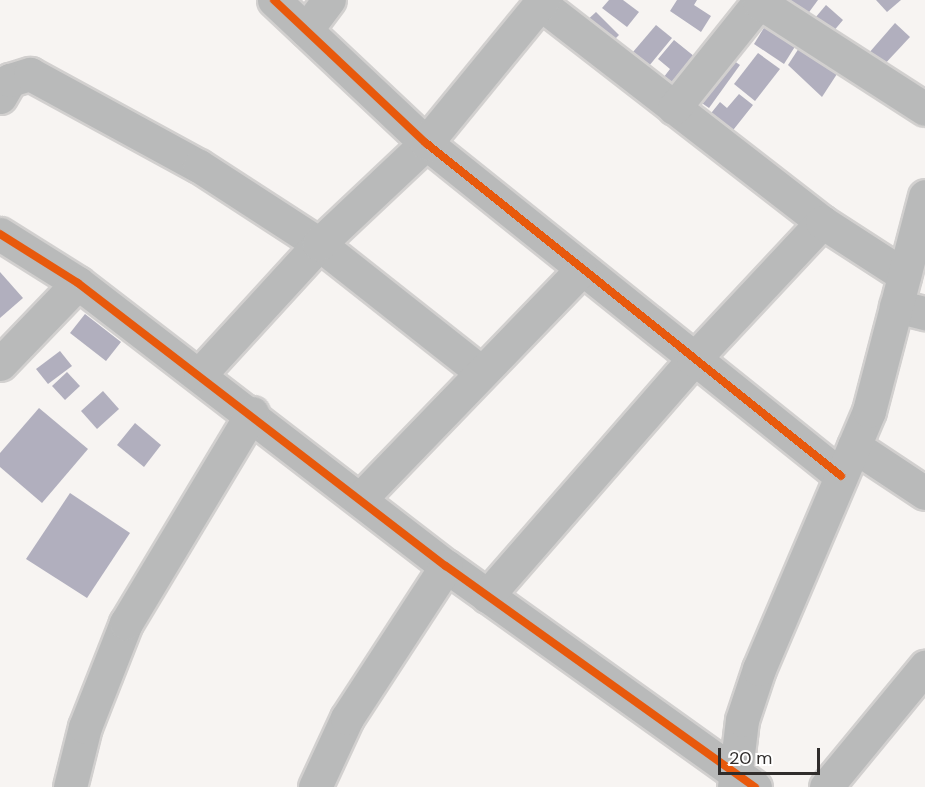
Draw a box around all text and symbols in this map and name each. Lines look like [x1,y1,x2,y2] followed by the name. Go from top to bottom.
[721,736,823,774] scale bar
[729,746,772,770] text: 20 m

